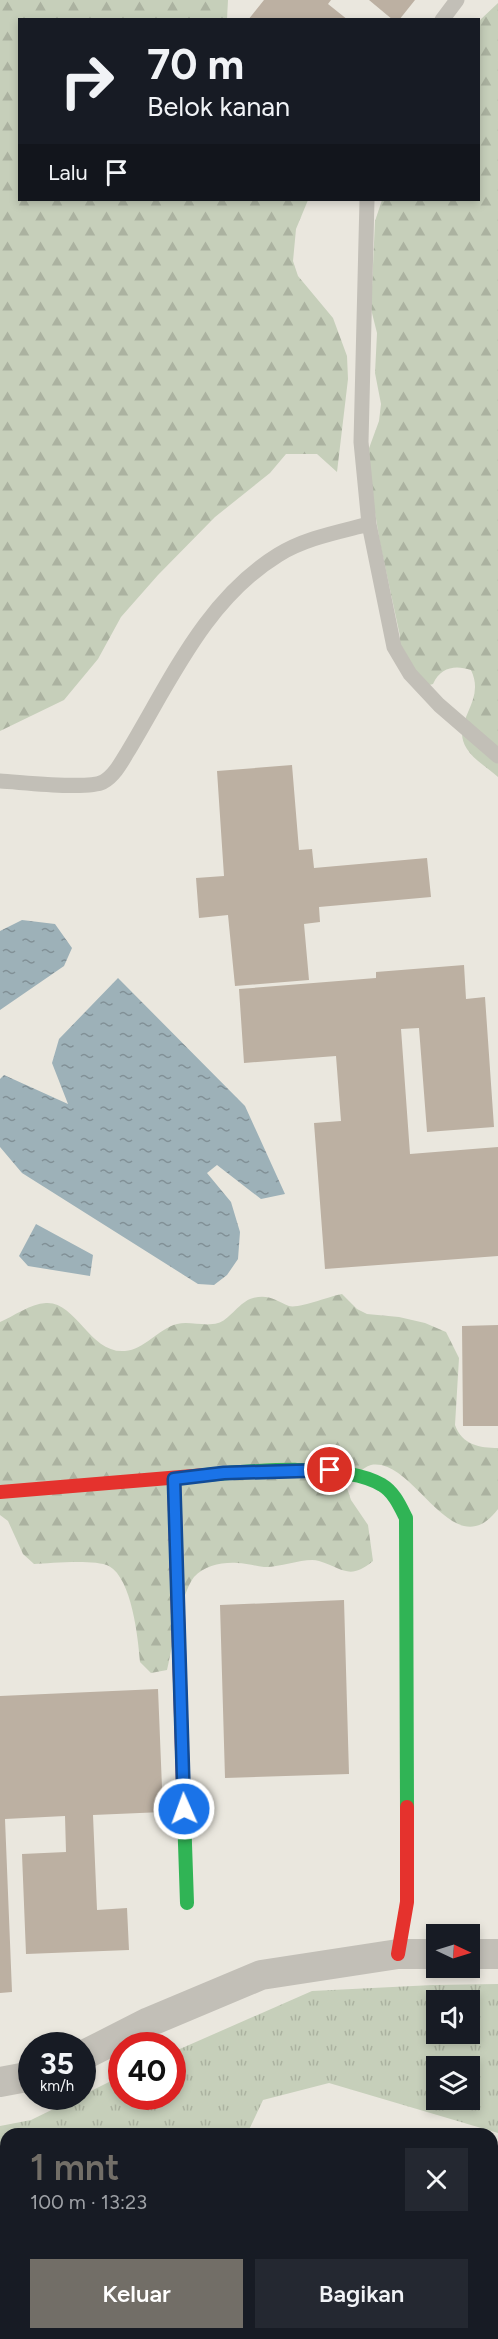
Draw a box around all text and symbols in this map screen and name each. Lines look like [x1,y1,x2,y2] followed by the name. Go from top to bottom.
[147,39,244,90] text: 70 m
[48,42,126,120] icon: right
[147,90,290,123] text: Belok kanan
[100,156,133,189] icon: arrive
[48,159,88,186] text: Lalu
[304,1444,355,1495] pin
[313,1453,346,1486] icon: arrive
[152,1777,216,1841] position arrow
[426,1924,480,1978] north arrow
[426,1924,480,2110] map controls
[426,1990,480,2044] button: sound
[108,2032,186,2110] speed limit sign: 40
[40,2045,74,2082] text: 35
[426,2056,480,2110] button: layers
[40,2077,74,2095] text: km/h
[30,2146,119,2189] text: 1 mnt
[405,2148,468,2211] button: close
[30,2190,147,2214] text: 100 m · 13:23
[30,2259,243,2328] button: Keluar
[255,2259,468,2328] button: Bagikan

